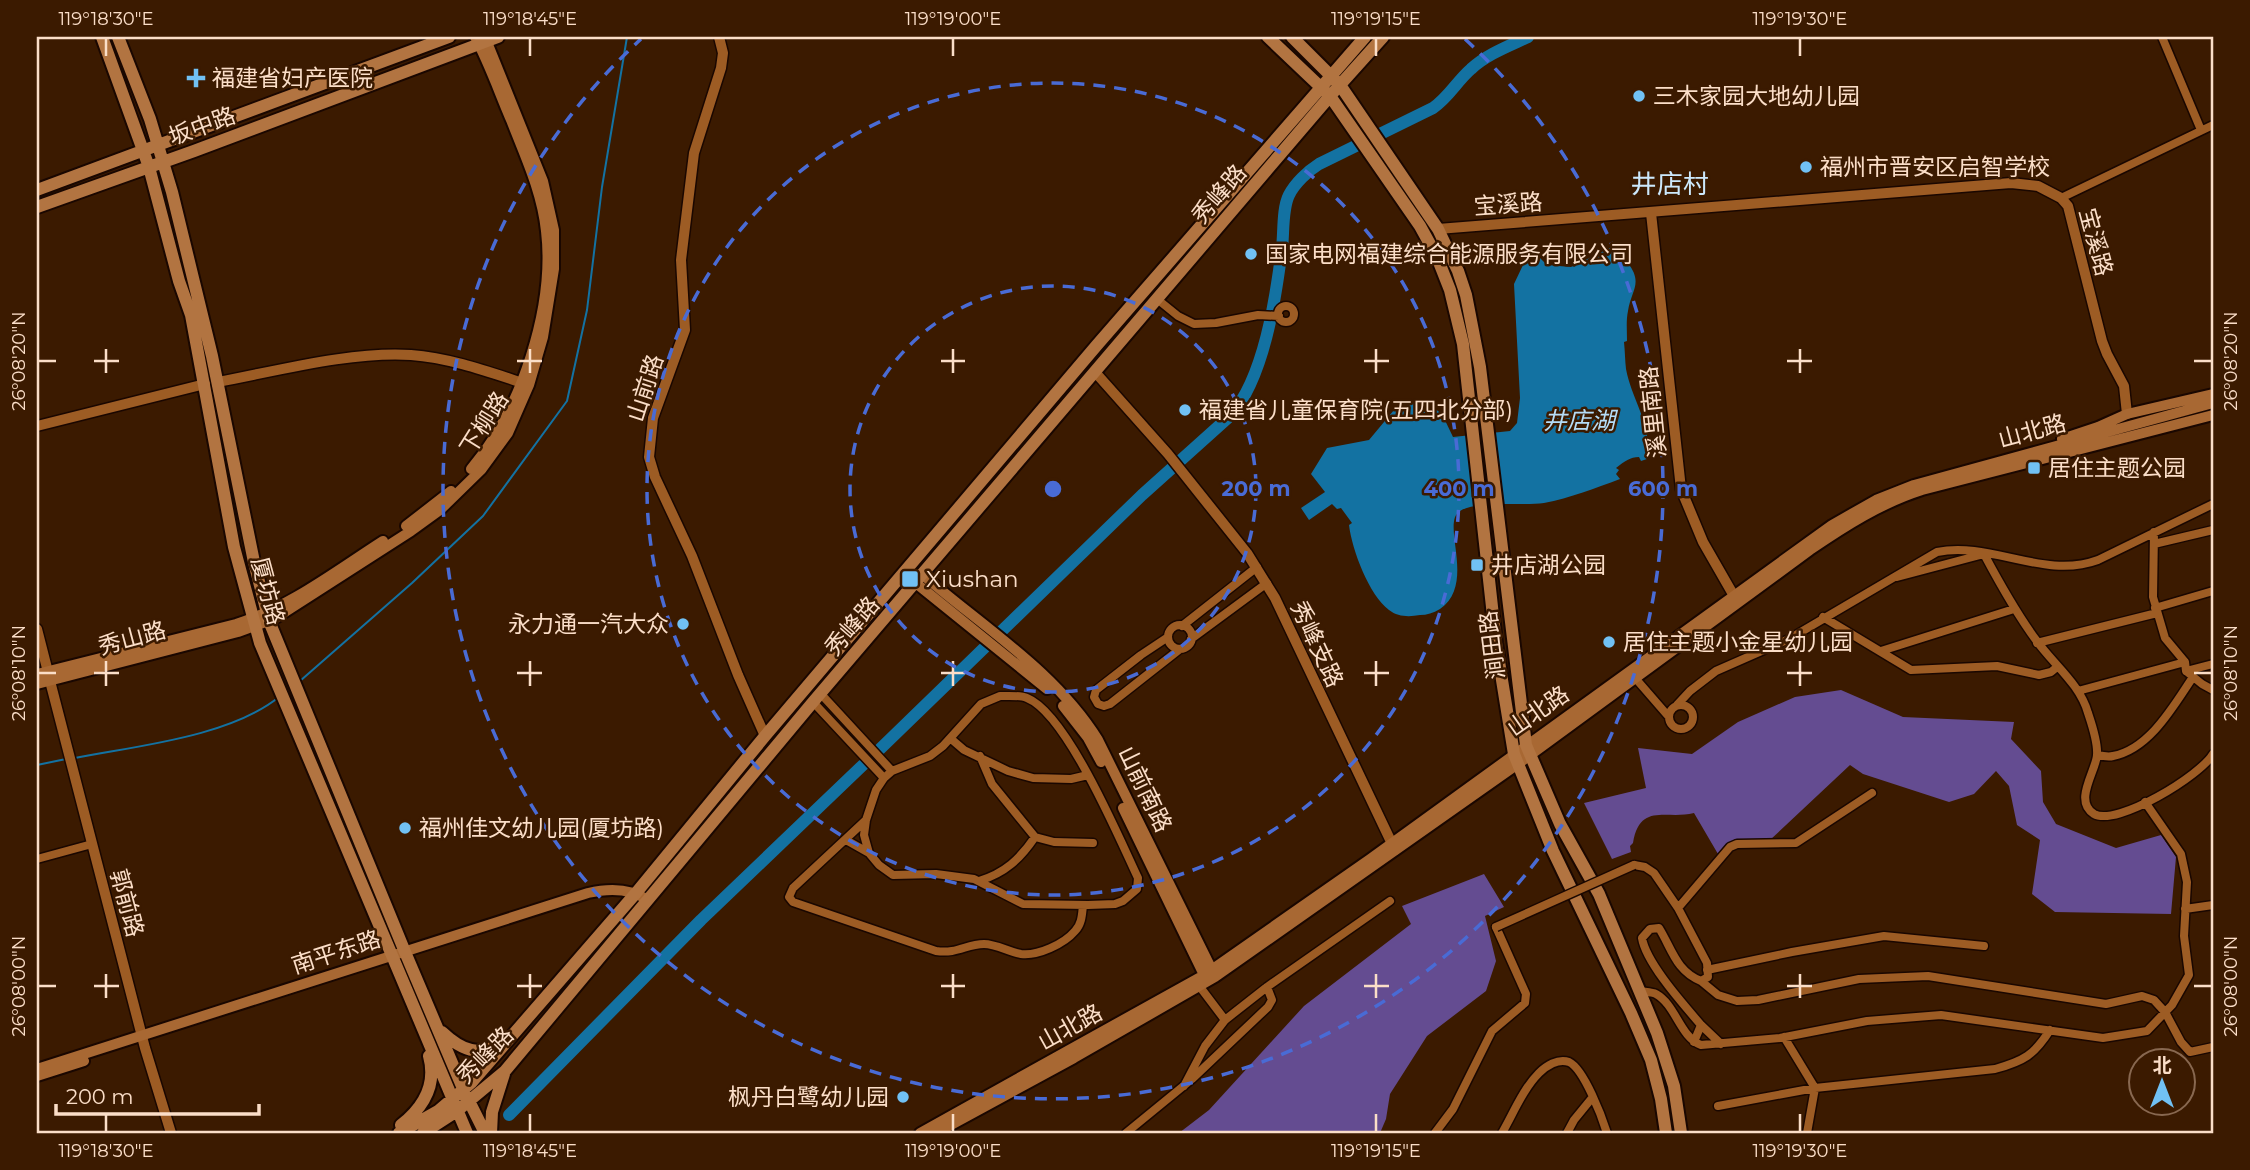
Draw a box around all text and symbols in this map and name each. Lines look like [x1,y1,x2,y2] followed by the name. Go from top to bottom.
[58,8,154,30] text: 119°18'30"E
[483,8,577,30] text: 119°18'45"E
[905,8,1001,30] text: 119°19'00"E
[1331,8,1421,30] text: 119°19'15"E
[1753,8,1847,30] text: 119°19'30"E
[212,64,373,92] place label: 福建省妇产医院
[186,68,206,88] marker: 福建省妇产医院
[1653,82,1860,110] place label: 三木家园大地幼儿园
[1631,88,1647,104] marker: 三木家园大地幼儿园
[165,101,239,151] street label: 坂中路
[1820,153,2050,181] place label: 福州市晋安区启智学校
[1186,159,1252,229] street label: 秀峰路
[1798,159,1814,175] marker: 福州市晋安区启智学校
[1631,168,1709,200] district label: 井店村
[1473,188,1543,220] street label: 宝溪路
[2074,205,2118,279] street label: 宝溪路
[1265,240,1633,268] place label: 国家电网福建综合能源服务有限公司
[1243,246,1259,262] marker: 国家电网福建综合能源服务有限公司
[8,311,30,411] text: 26°08'20"N
[2220,311,2242,411] text: 26°08'20"N
[621,351,669,425] street label: 山前路
[1634,365,1672,459] street label: 溪里南路
[454,386,514,460] street label: 下柳路
[1199,396,1513,424] place label: 福建省儿童保育院(五四北分部)
[1177,402,1193,418] marker: 福建省儿童保育院(五四北分部)
[1543,406,1619,435] water label: 井店湖
[1995,409,2069,453] street label: 山北路
[2048,454,2186,482] place label: 居住主题公园
[2026,460,2042,476] marker: 居住主题公园
[1222,476,1290,501] text: 200 m
[1424,476,1494,501] text: 400 m
[1628,476,1698,501] text: 600 m
[1041,477,1065,501] centre of rings
[1491,551,1606,579] place label: 井店湖公园
[246,554,290,628] street label: 厦坊路
[1469,557,1485,573] marker: 井店湖公园
[926,565,1019,593] place label: Xiushan
[900,569,920,589] marker: Xiushan
[819,591,885,661] street label: 秀峰路
[1285,596,1349,692] street label: 秀峰支路
[1474,609,1510,681] street label: 涧田路
[508,610,669,638] place label: 永力通一汽大众
[95,616,169,660] street label: 秀山路
[675,616,691,632] marker: 永力通一汽大众
[8,625,30,721] text: 26°08'10"N
[2220,625,2242,721] text: 26°08'10"N
[1623,628,1853,656] place label: 居住主题小金星幼儿园
[1601,634,1617,650] marker: 居住主题小金星幼儿园
[1502,680,1574,742] street label: 山北路
[1112,742,1178,836] street label: 山前南路
[419,814,664,842] place label: 福州佳文幼儿园(厦坊路)
[397,820,413,836] marker: 福州佳文幼儿园(厦坊路)
[105,866,149,940] street label: 郭前路
[288,924,384,980] street label: 南平东路
[8,936,30,1036] text: 26°08'00"N
[2220,936,2242,1036] text: 26°08'00"N
[1033,998,1107,1056] street label: 山北路
[451,1021,519,1089] street label: 秀峰路
[2128,1048,2198,1118] north arrow
[2152,1054,2172,1077] text: 北
[56,1072,259,1116] scale bar
[728,1083,889,1111] place label: 枫丹白鹭幼儿园
[66,1084,133,1109] text: 200 m
[895,1089,911,1105] marker: 枫丹白鹭幼儿园
[58,1140,154,1162] text: 119°18'30"E
[483,1140,577,1162] text: 119°18'45"E
[905,1140,1001,1162] text: 119°19'00"E
[1331,1140,1421,1162] text: 119°19'15"E
[1753,1140,1847,1162] text: 119°19'30"E

